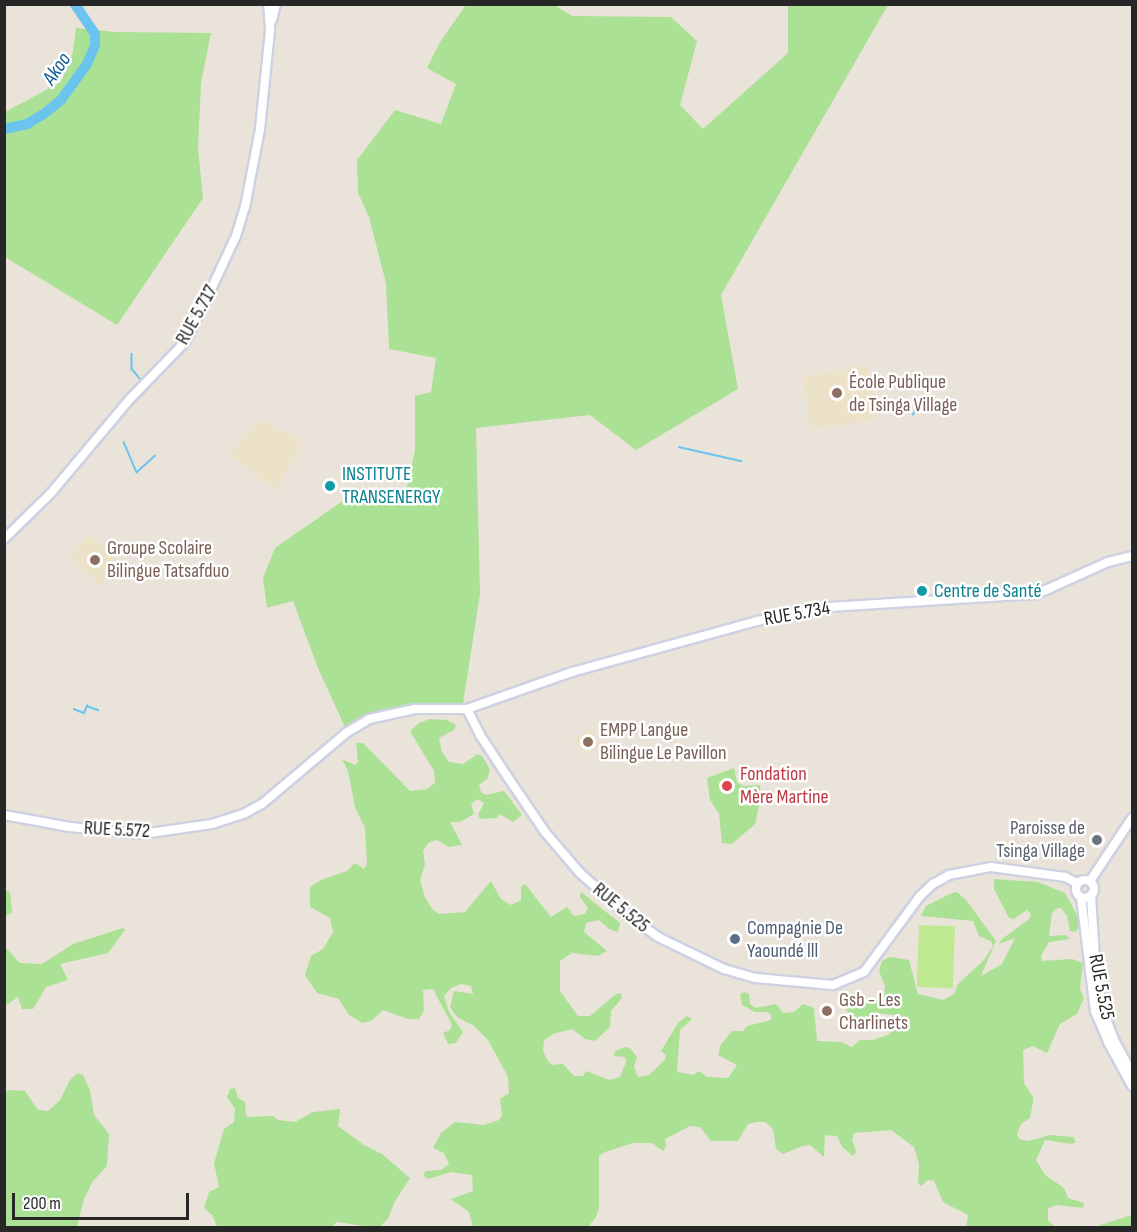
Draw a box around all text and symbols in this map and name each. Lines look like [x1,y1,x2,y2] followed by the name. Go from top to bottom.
[37,48,77,90] water label: Akoo
[171,281,223,349] street label: RUE 5.717
[849,370,957,417] place label: École Publique de Tsinga Village
[830,386,844,400] marker: École Publique de Tsinga Village
[342,462,440,509] place label: INSTITUTE TRANSENERGY
[323,479,337,493] marker: INSTITUTE TRANSENERGY
[107,536,229,583] place label: Groupe Scolaire Bilingue Tatsafduo
[88,553,102,567] marker: Groupe Scolaire Bilingue Tatsafduo
[934,579,1041,603] place label: Centre de Santé
[915,584,929,598] marker: Centre de Santé
[762,596,832,632] street label: RUE 5.734
[600,718,726,765] place label: EMPP Langue Bilingue Le Pavillon
[581,735,595,749] marker: EMPP Langue Bilingue Le Pavillon
[740,762,829,809] place label: Fondation Mère Martine
[718,777,736,795] marker: Fondation Mère Martine
[83,816,151,844] street label: RUE 5.572
[996,816,1085,863] place label: Paroisse de Tsinga Village
[1090,833,1104,847] marker: Paroisse de Tsinga Village
[588,878,654,938] street label: RUE 5.525
[747,916,843,963] place label: Compagnie De Yaoundé lll
[728,932,742,946] marker: Compagnie De Yaoundé lll
[1083,952,1119,1022] street label: RUE 5.525
[839,988,908,1035] place label: Gsb - Les Charlinets
[820,1004,834,1018] marker: Gsb - Les Charlinets
[15,1181,192,1219] scale bar
[23,1193,61,1214] text: 200 m

